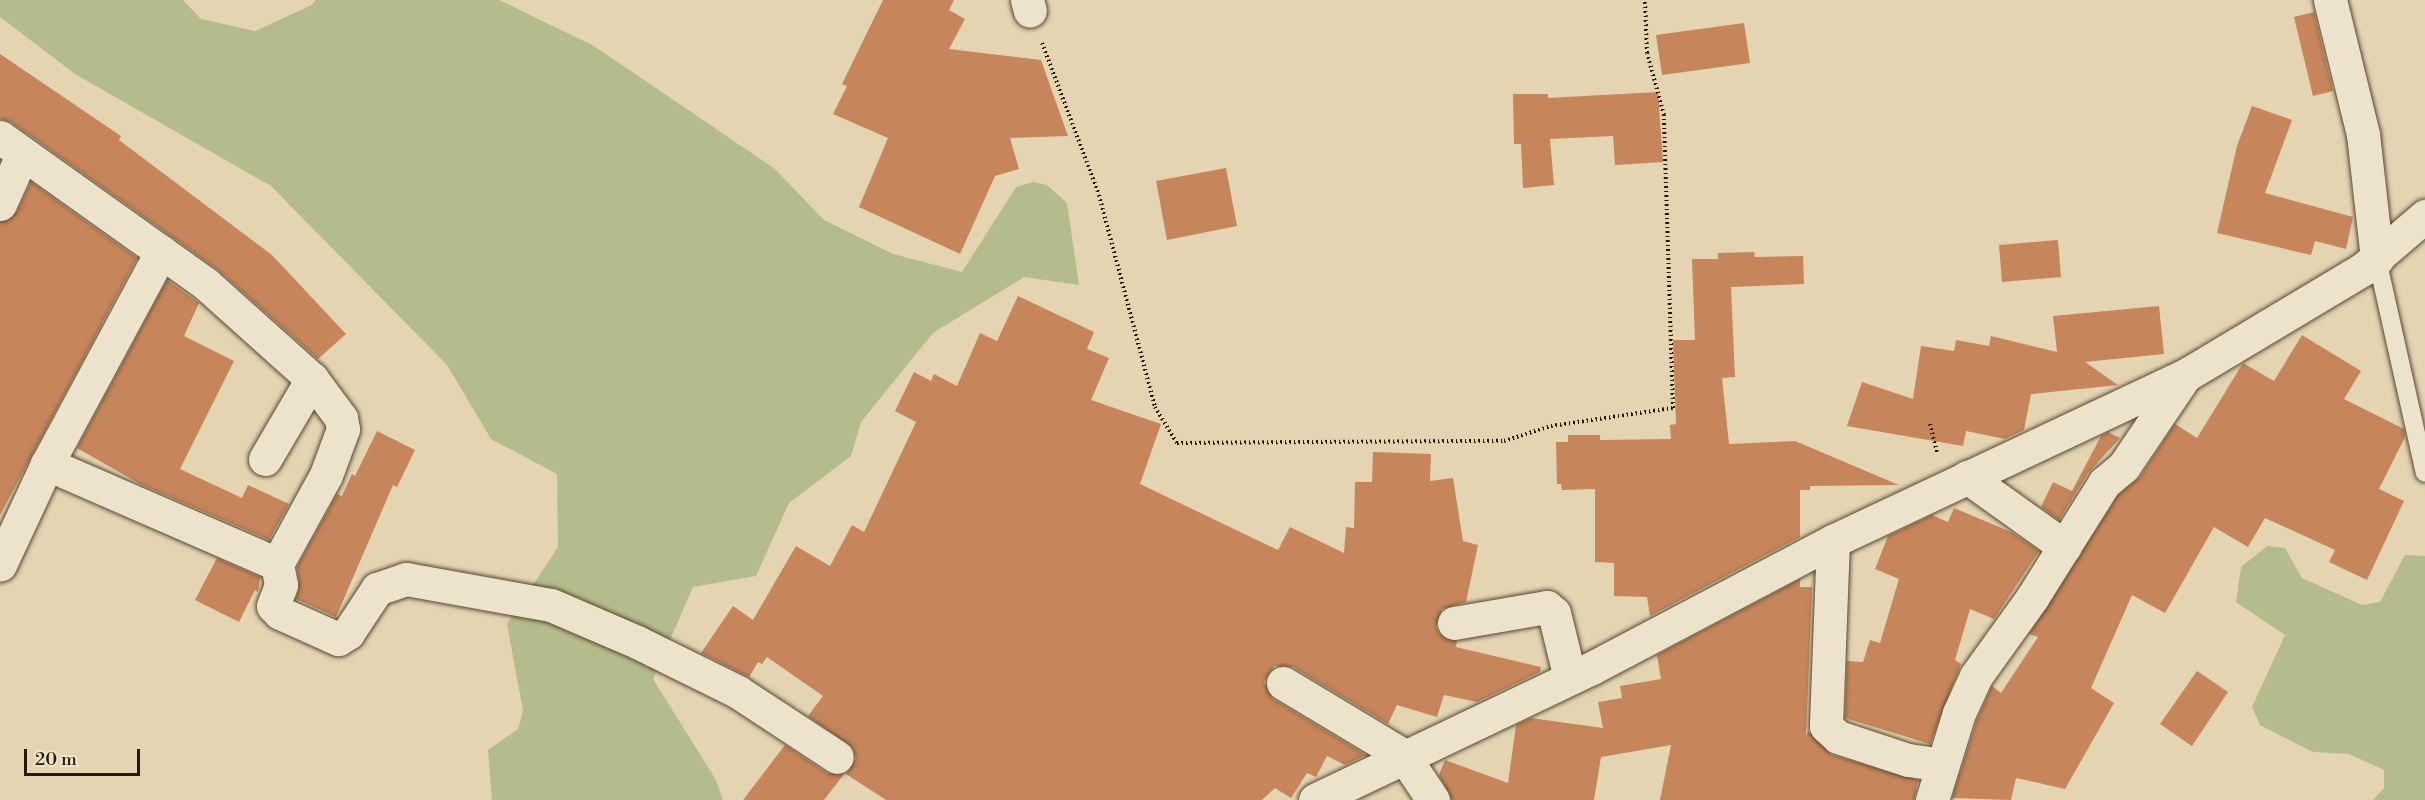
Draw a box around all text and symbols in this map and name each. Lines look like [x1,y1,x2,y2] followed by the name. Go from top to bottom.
[27,737,142,775] scale bar
[35,748,77,771] text: 20 m

